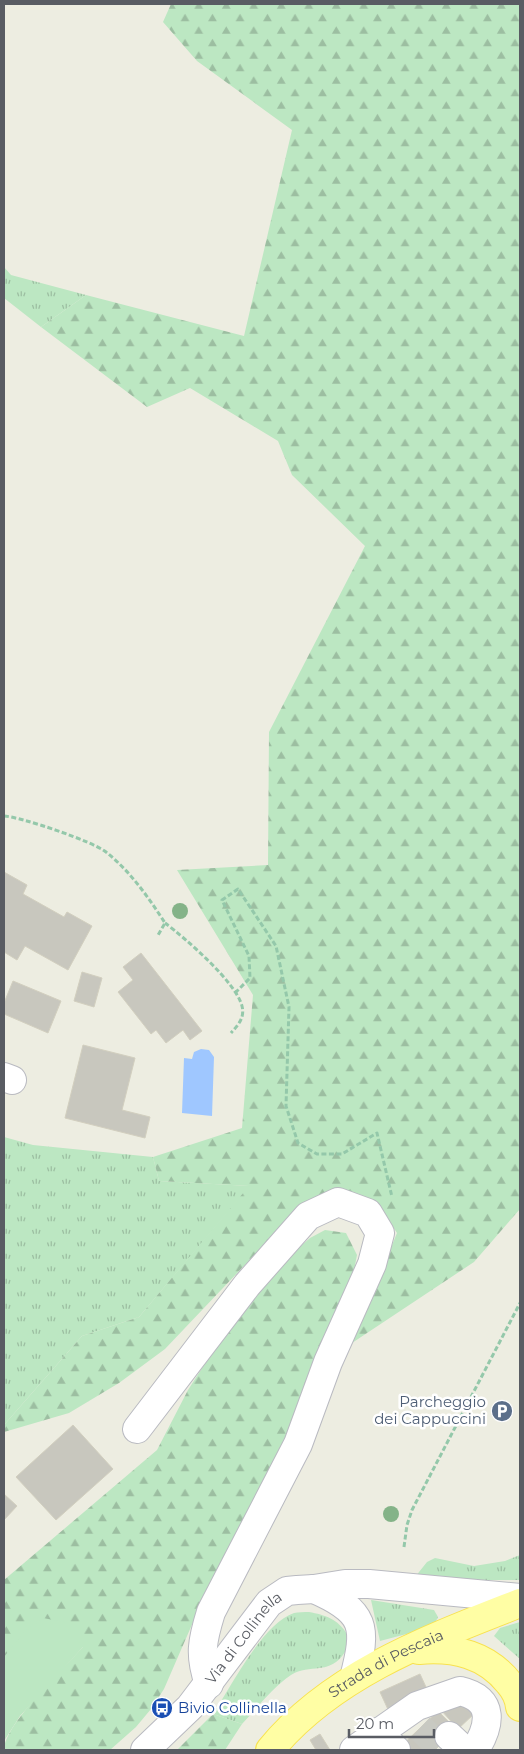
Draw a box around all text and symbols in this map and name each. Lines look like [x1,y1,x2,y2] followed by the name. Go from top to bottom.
[374,1392,486,1428] place label: Parcheggio dei Cappuccini
[490,1399,514,1423] parking icon: Parcheggio dei Cappuccini
[201,1587,285,1688] street label: Via di Collinella
[324,1625,446,1702] street label: Strada di Pescaia
[150,1696,174,1720] bus stop icon: Bivio Collinella
[178,1698,287,1717] place label: Bivio Collinella
[349,1706,434,1738] scale bar
[356,1714,394,1733] text: 20 m

